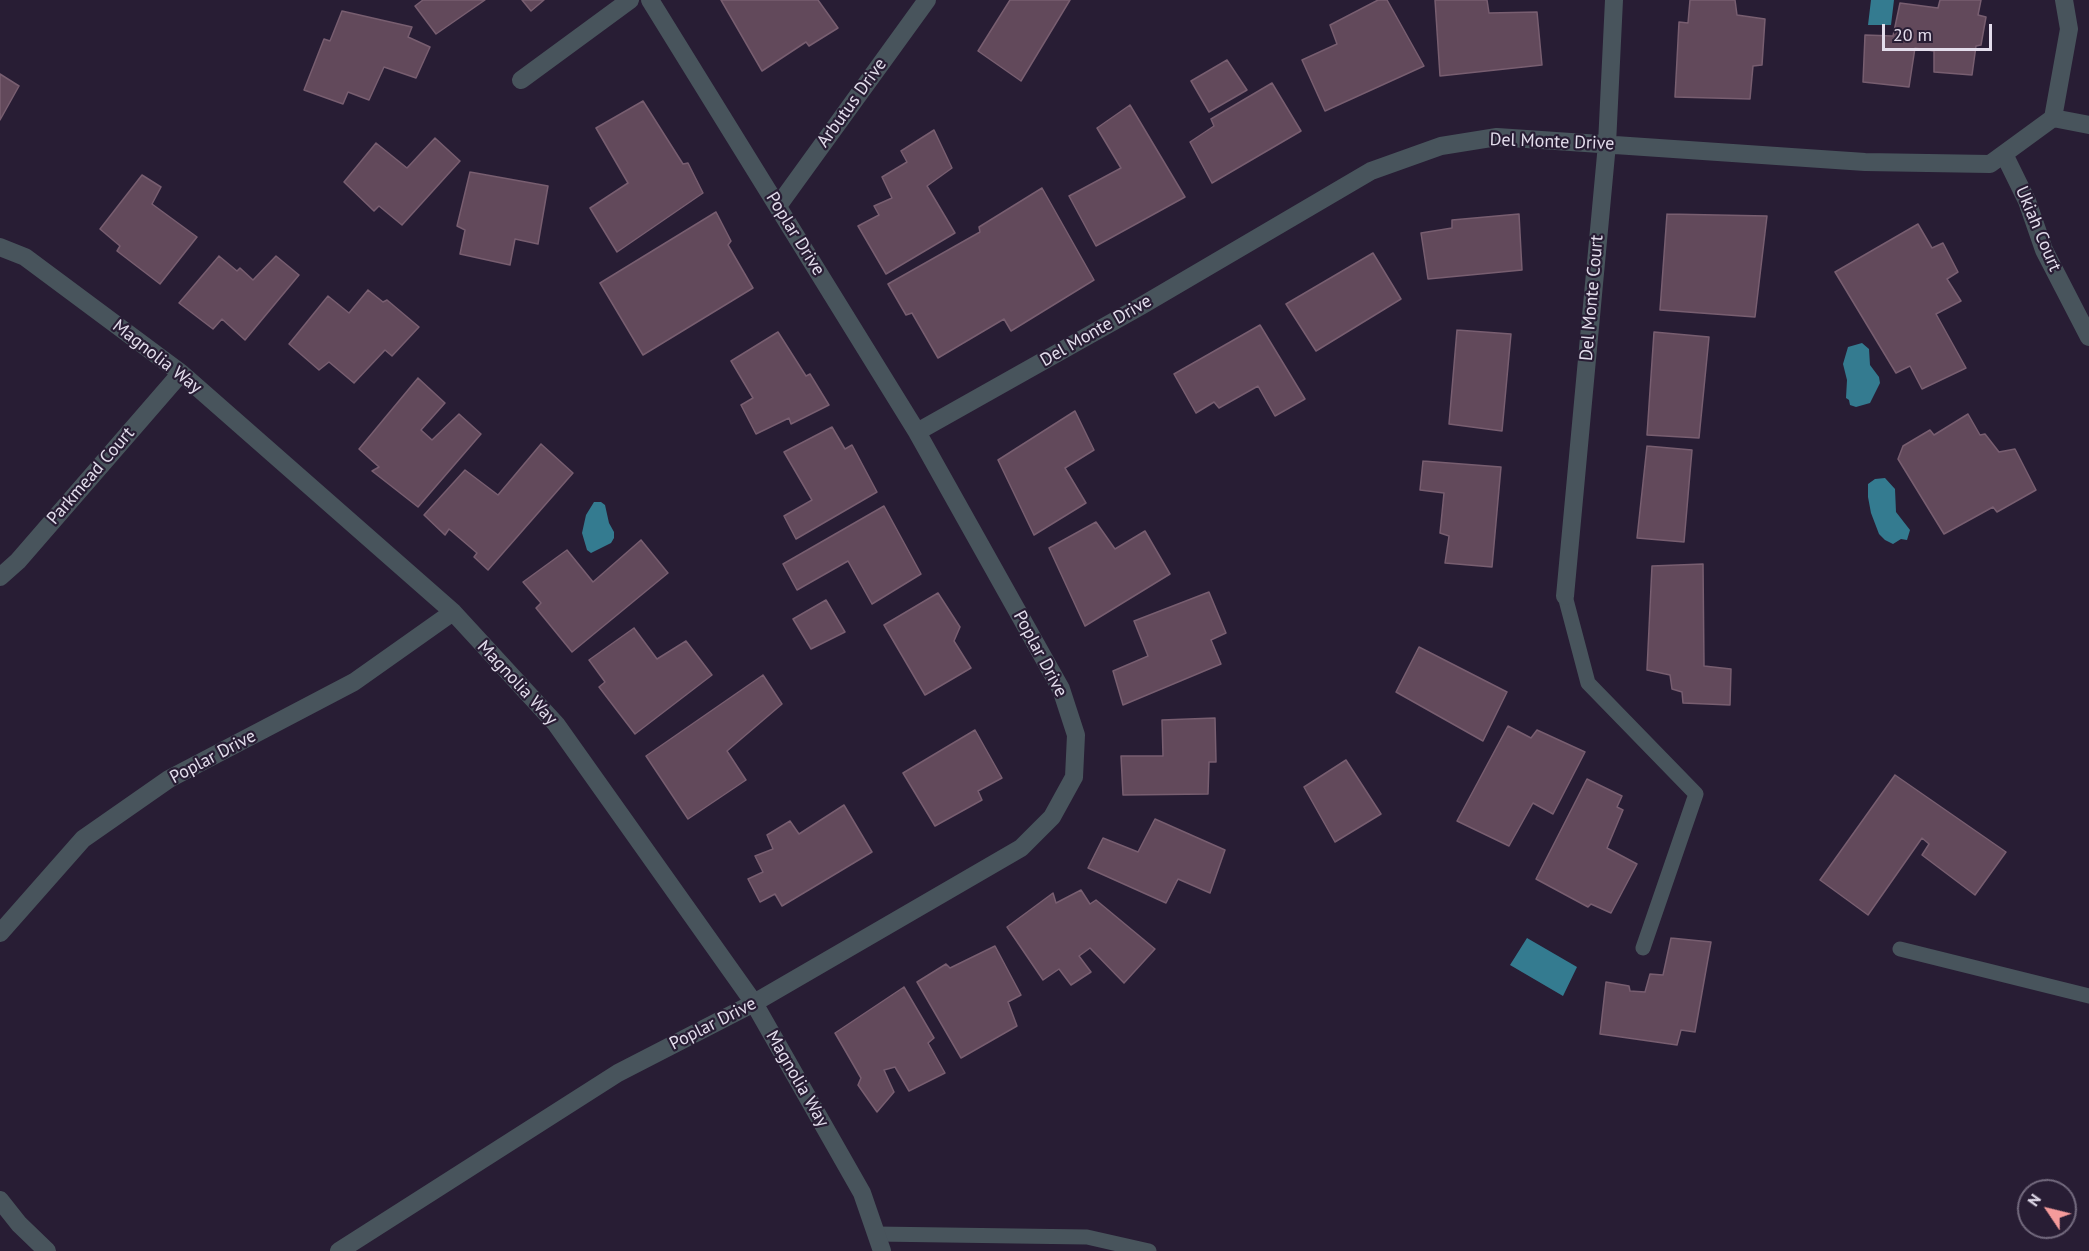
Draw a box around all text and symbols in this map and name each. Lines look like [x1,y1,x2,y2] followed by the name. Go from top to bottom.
[1885,12,1994,50] scale bar
[1893,23,1932,46] text: 20 m
[813,54,891,152] street label: Arbutus Drive
[1489,129,1615,155] street label: Del Monte Drive
[2010,183,2066,275] street label: Ukiah Court
[761,188,829,280] street label: Poplar Drive
[1576,234,1608,362] street label: Del Monte Court
[1037,290,1155,372] street label: Del Monte Drive
[108,315,206,399] street label: Magnolia Way
[43,423,139,529] street label: Parkmead Court
[1008,607,1072,701] street label: Poplar Drive
[472,636,562,730] street label: Magnolia Way
[166,725,260,789] street label: Poplar Drive
[666,993,760,1055] street label: Poplar Drive
[761,1027,833,1131] street label: Magnolia Way
[2017,1179,2077,1239] north arrow
[2023,1190,2045,1210] text: N

